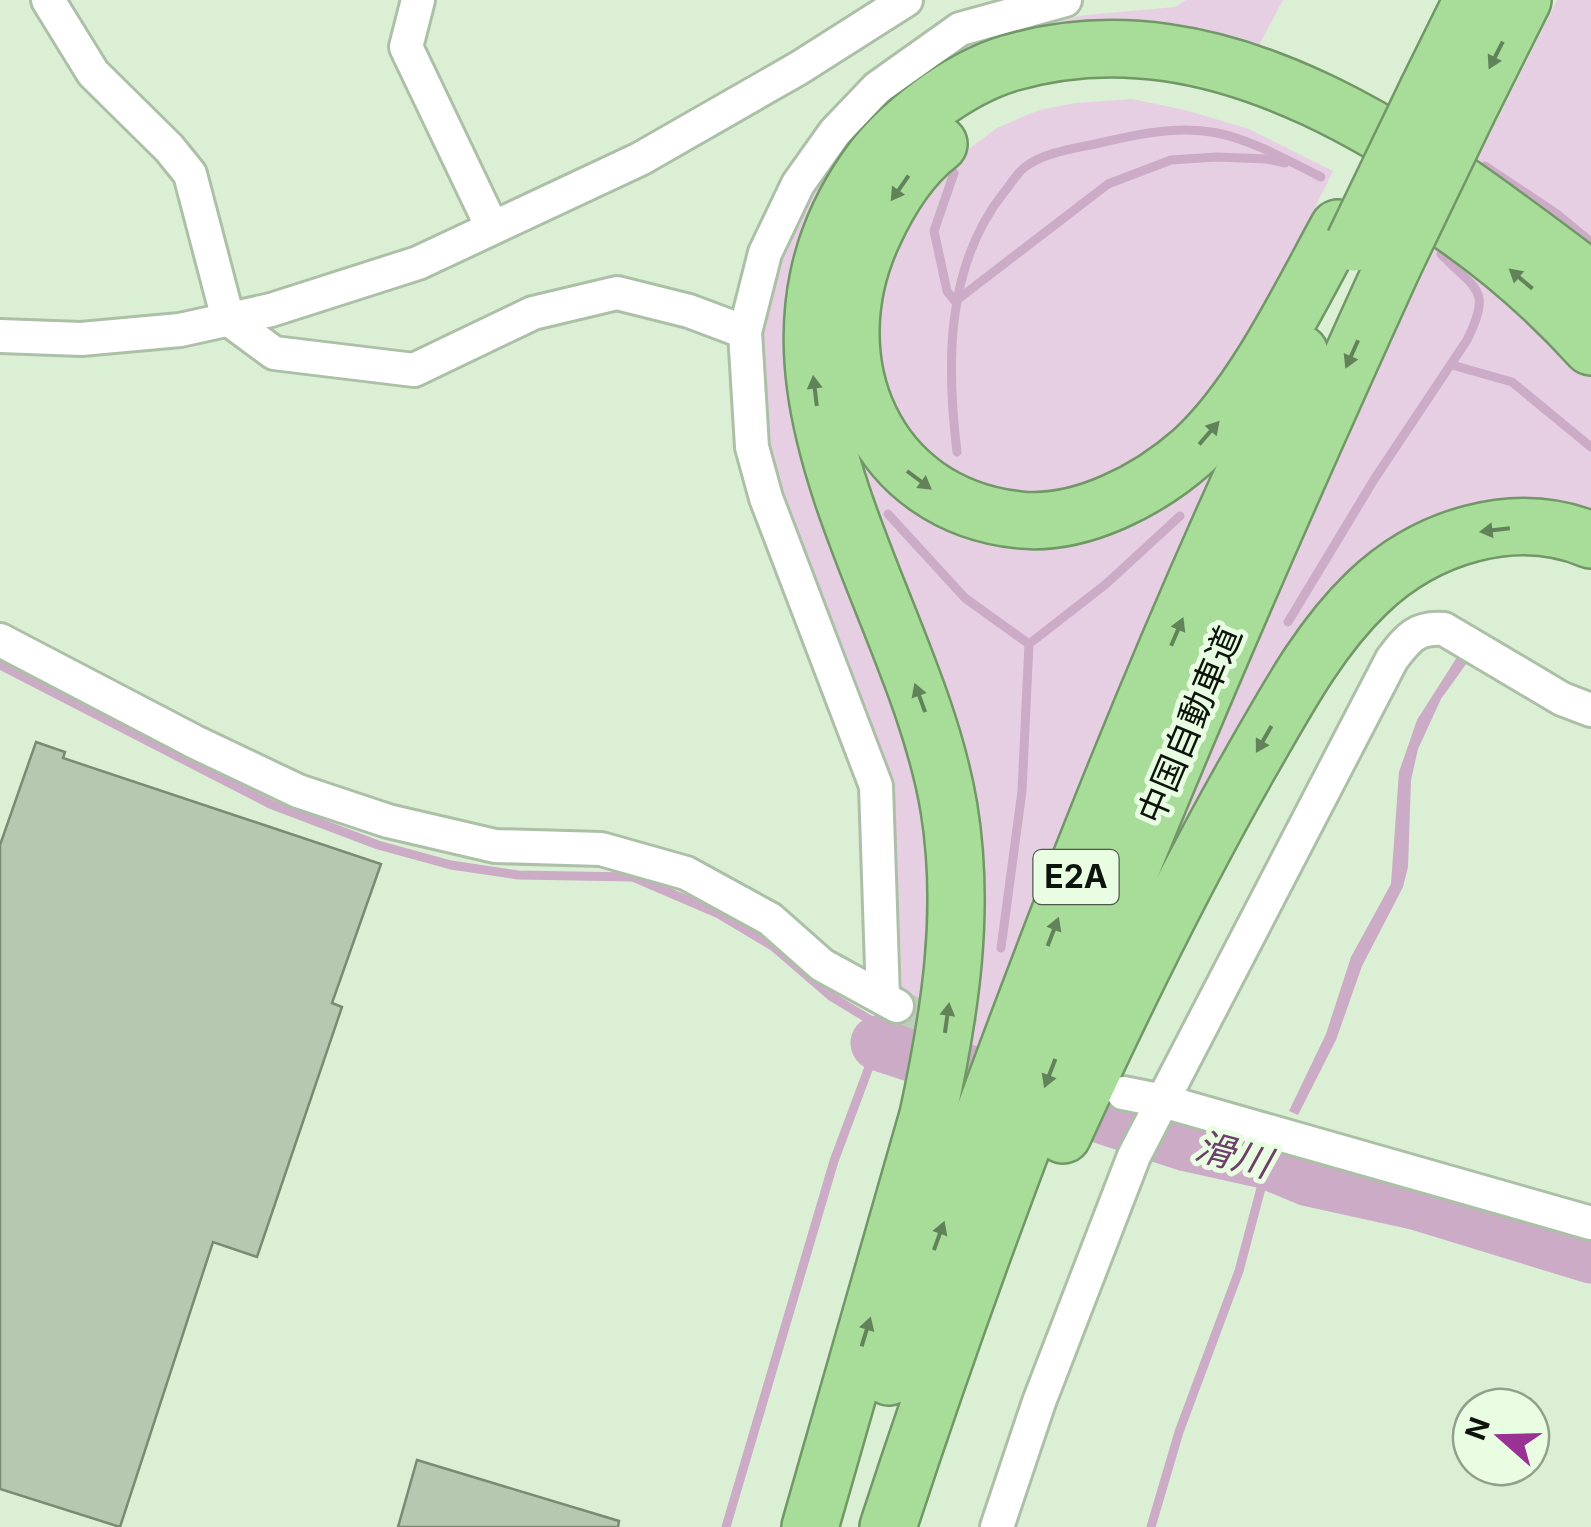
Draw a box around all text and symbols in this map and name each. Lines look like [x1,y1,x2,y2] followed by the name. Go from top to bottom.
[1488,40,1505,69] one-way arrow
[891,174,910,201] one-way arrow
[1509,268,1534,290] one-way arrow
[1344,339,1360,369] one-way arrow
[807,375,823,406] one-way arrow
[1198,420,1220,445] one-way arrow
[906,470,932,490] one-way arrow
[1479,522,1511,538] one-way arrow
[1169,616,1185,646] one-way arrow
[1129,620,1249,829] street label: 中国自動車道
[912,682,927,712] one-way arrow
[1256,725,1273,753] one-way arrow
[1034,850,1118,904] road number: E2A
[1046,917,1062,947] one-way arrow
[939,1002,955,1033] one-way arrow
[1042,1059,1058,1089] one-way arrow
[1191,1122,1280,1187] water label: 滑川
[932,1221,947,1251] one-way arrow
[859,1317,874,1347] one-way arrow
[1451,1387,1551,1487] north arrow
[1458,1413,1497,1444] text: N

